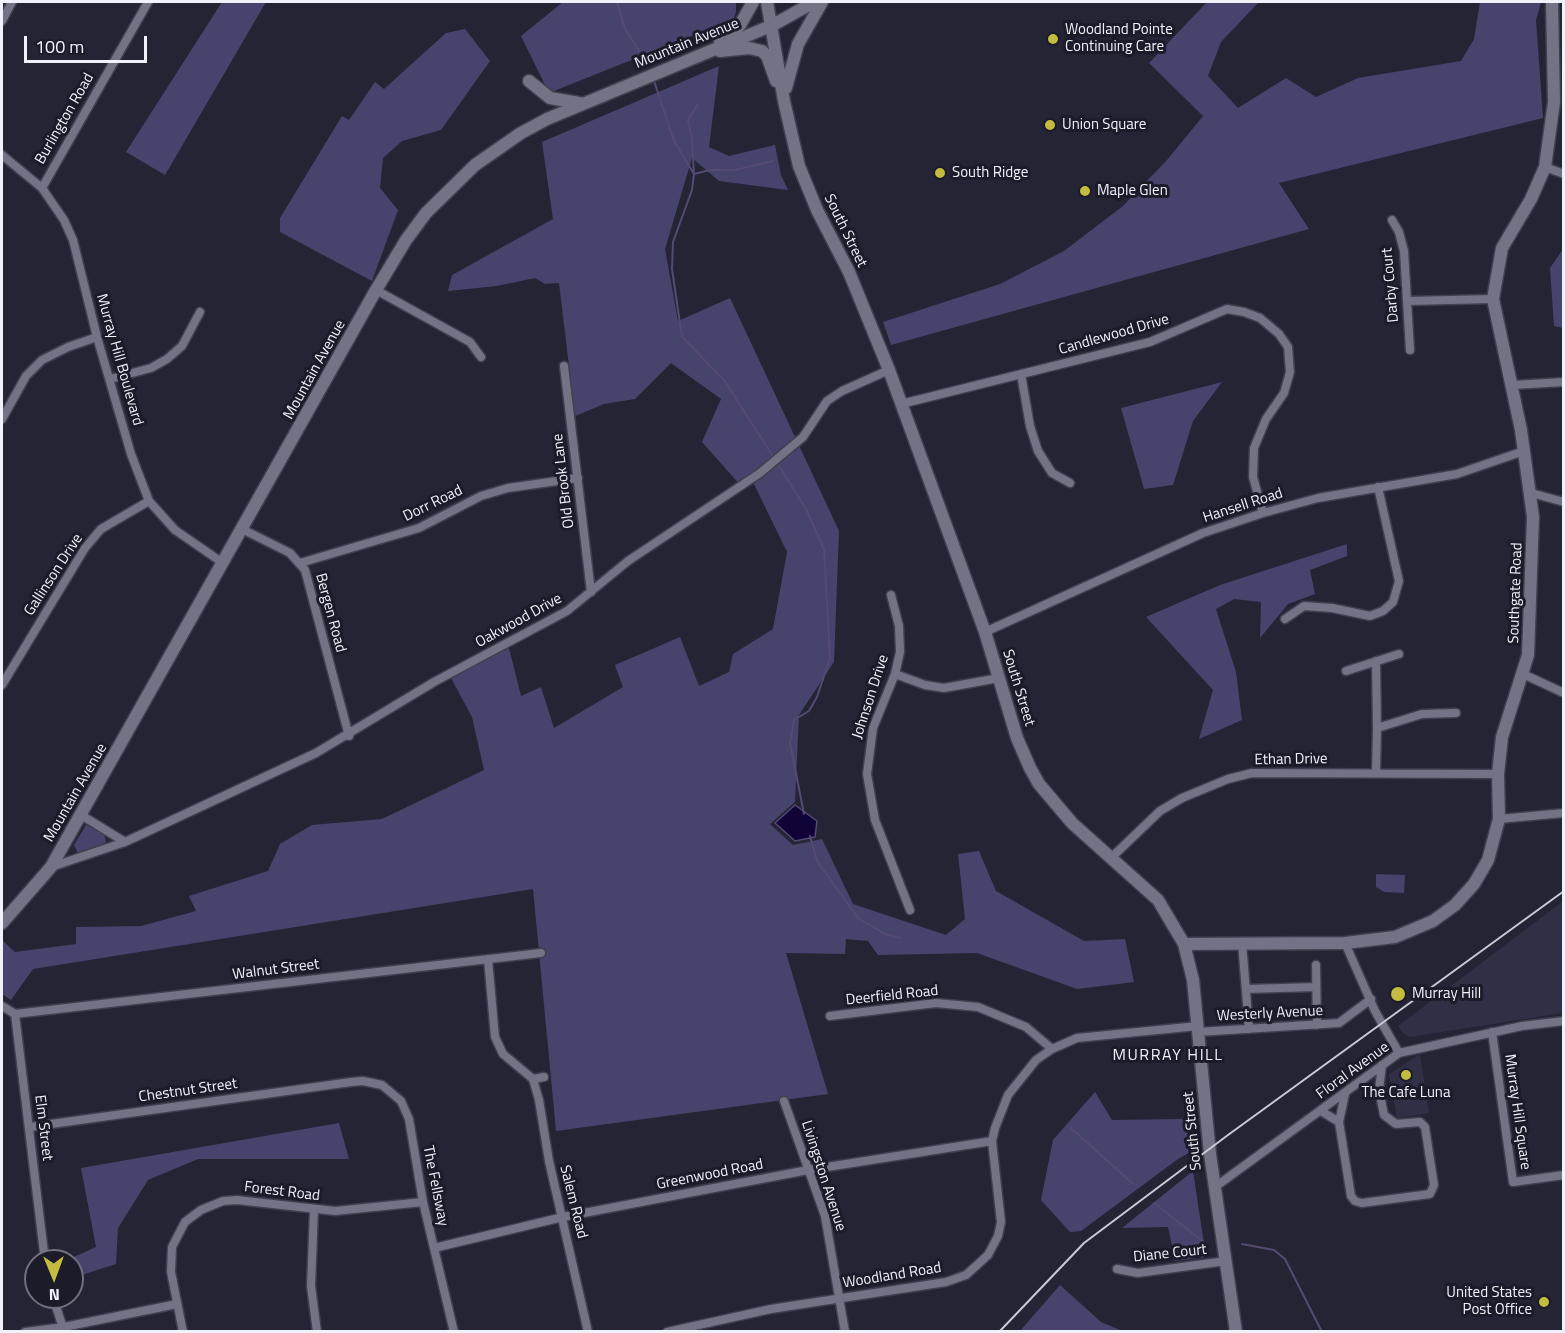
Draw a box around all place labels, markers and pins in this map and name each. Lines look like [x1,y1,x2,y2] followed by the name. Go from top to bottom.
[1065,21,1173,56] place label: Woodland Pointe Continuing Care
[1046,32,1060,46] marker: Woodland Pointe Continuing Care
[1062,116,1146,134] place label: Union Square
[1043,118,1057,132] marker: Union Square
[952,164,1028,182] place label: South Ridge
[933,166,947,180] marker: South Ridge
[1097,182,1168,200] place label: Maple Glen
[1078,184,1092,198] marker: Maple Glen
[1389,985,1407,1003] marker: Murray Hill
[1412,985,1481,1003] place label: Murray Hill
[1399,1068,1413,1082] marker: The Cafe Luna
[1362,1084,1450,1102] place label: The Cafe Luna
[1446,1284,1532,1319] place label: United States Post Office
[1537,1295,1551,1309] marker: United States Post Office

